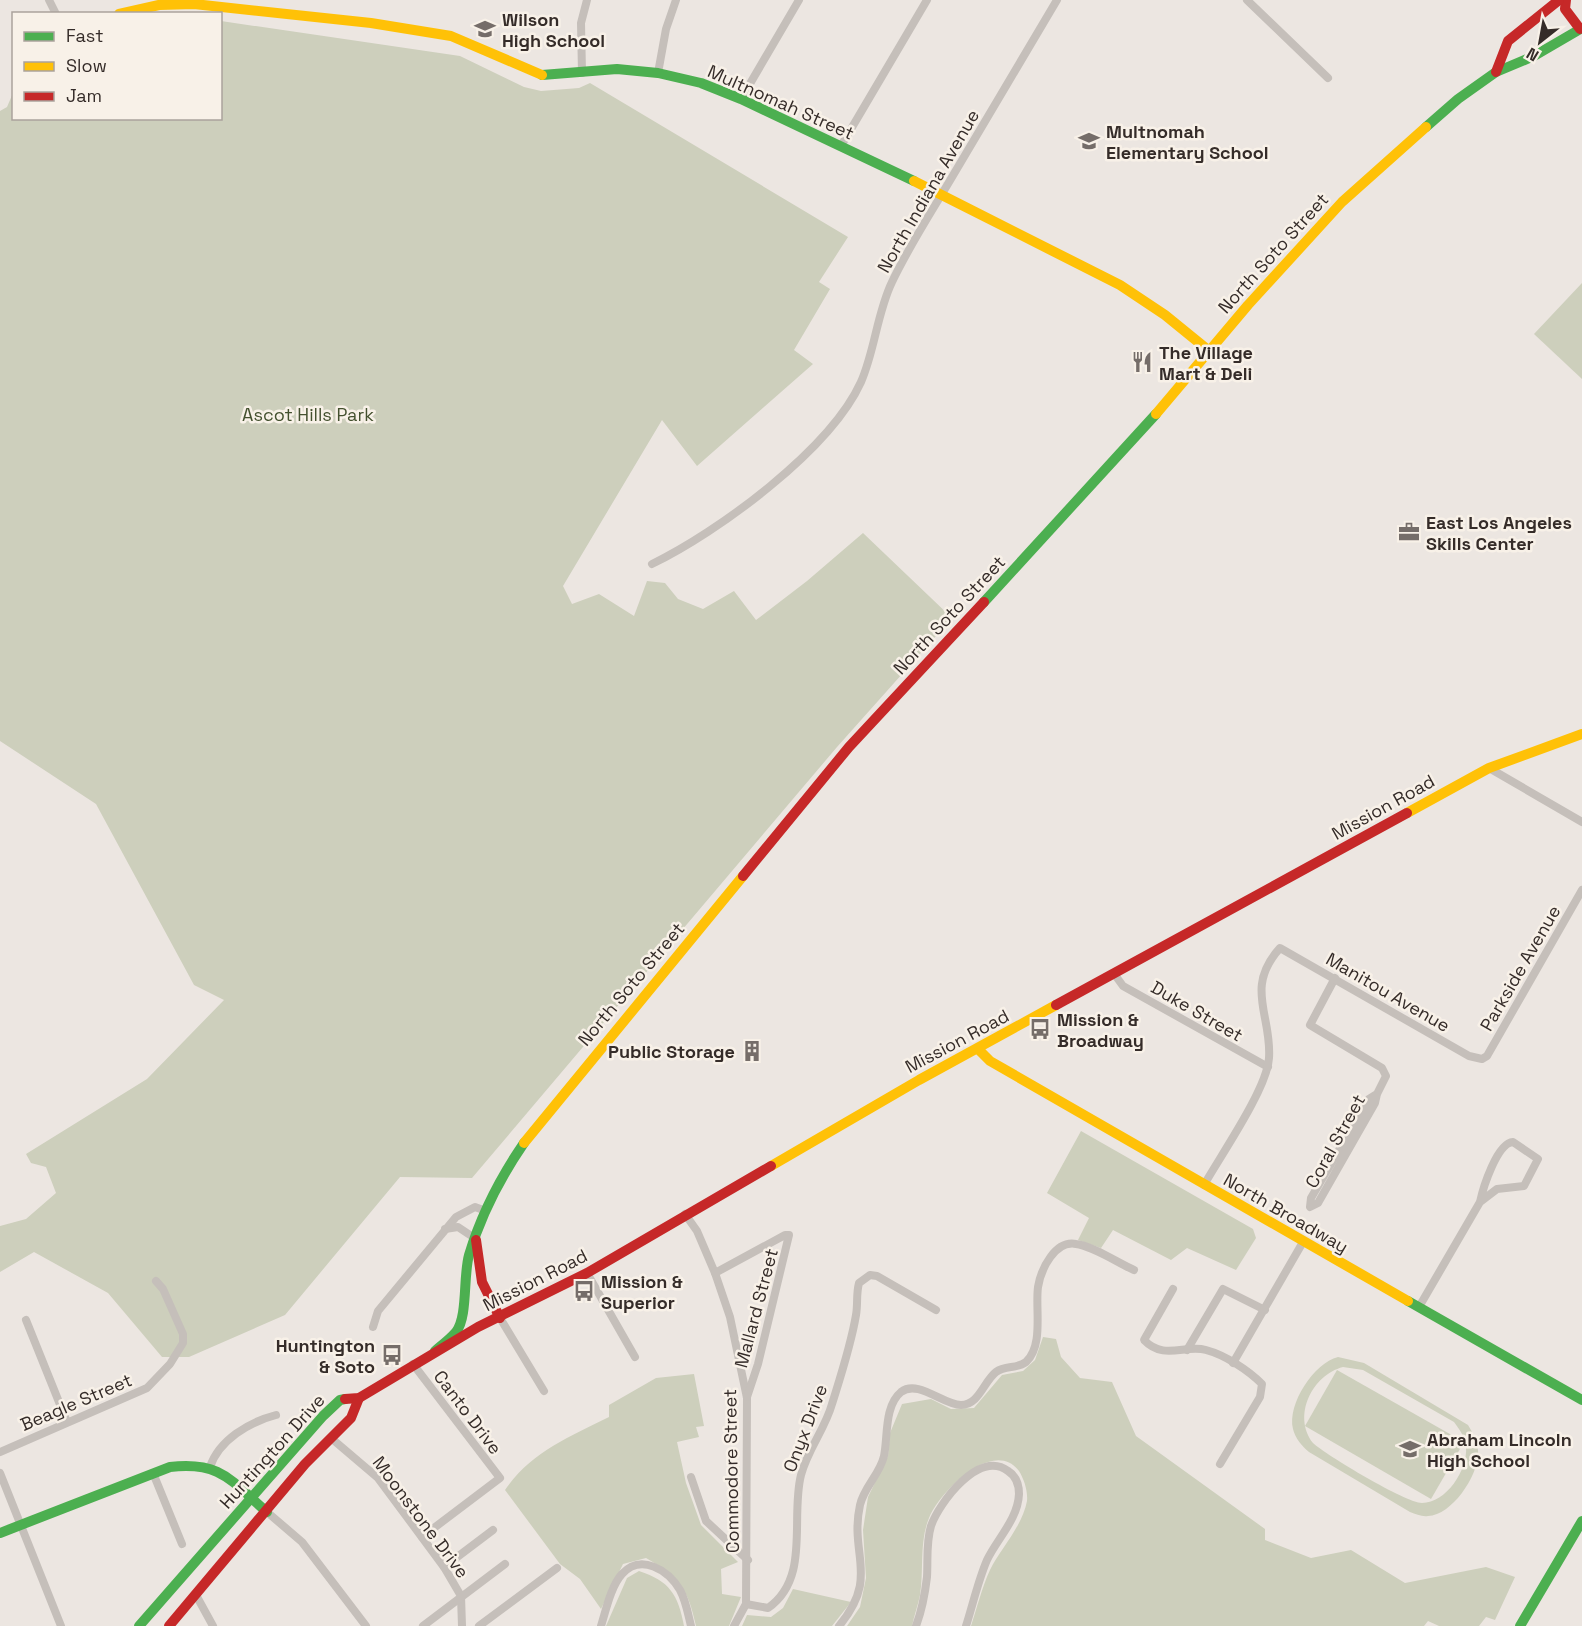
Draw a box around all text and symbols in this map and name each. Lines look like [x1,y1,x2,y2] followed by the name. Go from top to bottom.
[502,8,605,52] place label: Wilson High School
[12,12,222,120] legend
[1510,12,1570,72] north arrow
[473,17,497,41] school or university icon: Wilson High School
[66,24,103,47] text: Fast
[1523,43,1543,66] text: N
[66,54,107,77] text: Slow
[704,59,858,145] street label: Multnomah Street
[66,84,102,107] text: Jam
[872,105,984,277] street label: North Indiana Avenue
[1106,120,1269,164] place label: Multnomah Elementary School
[1077,129,1101,153] school or university icon: Multnomah Elementary School
[1213,188,1333,318] street label: North Soto Street
[1159,341,1253,385] place label: The Village Mart & Deli
[1130,350,1154,374] restaurant icon: The Village Mart & Deli
[242,403,374,426] park label: Ascot Hills Park
[1426,511,1572,555] place label: East Los Angeles Skills Center
[1397,520,1421,544] office icon: East Los Angeles Skills Center
[888,551,1010,679] street label: North Soto Street
[1327,769,1439,845] street label: Mission Road
[1475,901,1565,1035] street label: Parkside Avenue
[573,918,689,1050] street label: North Soto Street
[1322,947,1454,1037] street label: Manitou Avenue
[1147,975,1247,1047] street label: Duke Street
[901,1004,1013,1078] street label: Mission Road
[1057,1008,1144,1052] place label: Mission & Broadway
[1028,1017,1052,1041] bus stop icon: Mission & Broadway
[740,1039,764,1063] building icon: Public Storage
[608,1040,735,1063] place label: Public Storage
[1300,1090,1370,1192] street label: Coral Street
[1219,1168,1353,1258] street label: North Broadway
[479,1244,591,1316] street label: Mission Road
[729,1246,783,1370] street label: Mallard Street
[601,1270,683,1314] place label: Mission & Superior
[572,1279,596,1303] bus stop icon: Mission & Superior
[276,1334,375,1378] place label: Huntington & Soto
[380,1343,404,1367] bus stop icon: Huntington & Soto
[429,1365,507,1459] street label: Canto Drive
[17,1368,135,1436] street label: Beagle Street
[778,1381,832,1475] street label: Onyx Drive
[214,1389,330,1513] street label: Huntington Drive
[718,1389,744,1553] street label: Commodore Street
[1427,1428,1572,1472] place label: Abraham Lincoln High School
[1398,1437,1422,1461] school or university icon: Abraham Lincoln High School
[368,1452,474,1582] street label: Moonstone Drive

